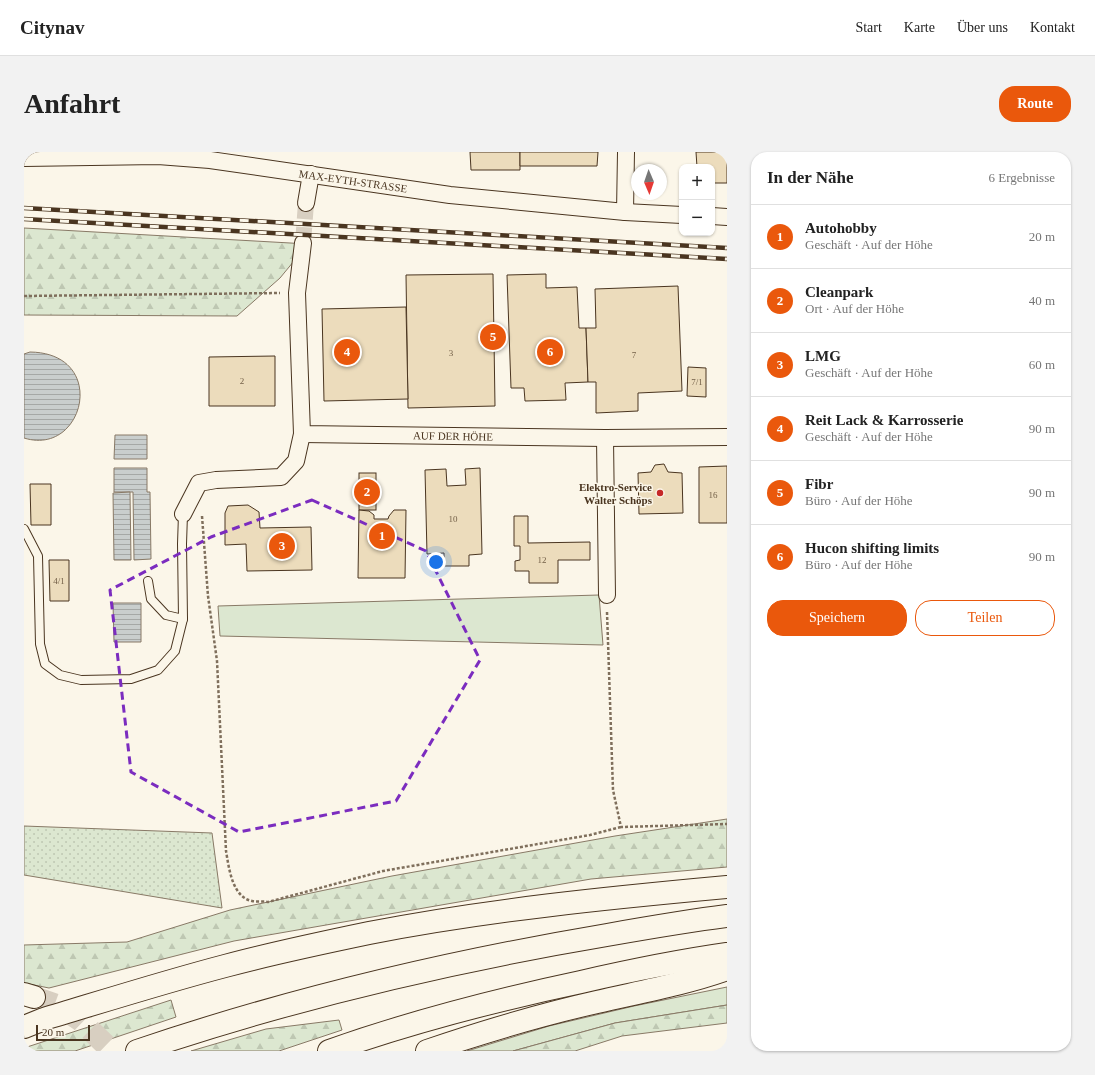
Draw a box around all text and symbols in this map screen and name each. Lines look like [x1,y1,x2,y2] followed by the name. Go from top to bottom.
[20,17,84,38] text: Citynav
[855,20,882,35] text: Start
[904,20,935,35] text: Karte
[957,20,1008,35] text: Über uns
[1030,20,1075,35] text: Kontakt
[999,86,1071,122] button: Route
[24,88,120,119] text: Anfahrt
[631,164,667,200] north arrow
[679,164,715,236] map controls
[679,164,715,200] button: +
[298,167,408,195] street label: MAX-EYTH-STRASSE
[767,168,854,187] text: In der Nähe
[988,170,1055,185] text: 6 Ergebnisse
[679,200,715,236] button: −
[805,220,877,236] text: Autohobby
[777,229,783,244] text: 1
[1029,229,1055,244] text: 20 m
[805,237,933,252] text: Geschäft · Auf der Höhe
[805,284,873,300] text: Cleanpark
[777,293,783,308] text: 2
[1029,293,1055,308] text: 40 m
[805,301,904,316] text: Ort · Auf der Höhe
[480,322,506,352] pin: 5
[334,337,360,367] pin: 4
[537,337,563,367] pin: 6
[449,348,454,358] house number: 3
[805,348,841,364] text: LMG
[632,350,637,360] house number: 7
[777,357,783,372] text: 3
[1029,357,1055,372] text: 60 m
[805,365,933,380] text: Geschäft · Auf der Höhe
[240,376,244,386] house number: 2
[691,377,703,387] house number: 7/1
[805,412,963,428] text: Reit Lack & Karrosserie
[777,421,783,436] text: 4
[1029,421,1055,436] text: 90 m
[413,429,493,443] street label: AUF DER HÖHE
[805,429,933,444] text: Geschäft · Auf der Höhe
[805,476,833,492] text: Fibr
[354,477,380,507] pin: 2
[579,481,653,506] place label: Elektro-Service Walter Schöps
[777,485,783,500] text: 5
[1029,485,1055,500] text: 90 m
[655,488,665,498] marker: Elektro-Service Walter Schöps
[709,490,718,500] house number: 16
[805,493,913,508] text: Büro · Auf der Höhe
[449,514,458,524] house number: 10
[369,521,395,551] pin: 1
[269,531,295,561] pin: 3
[805,540,939,556] text: Hucon shifting limits
[777,549,783,564] text: 6
[1029,549,1055,564] text: 90 m
[426,552,446,572] your location
[538,555,547,565] house number: 12
[805,557,913,572] text: Büro · Auf der Höhe
[53,576,65,586] house number: 4/1
[767,600,907,636] button: Speichern
[915,600,1055,636] button: Teilen
[36,1023,90,1042] scale bar
[42,1026,64,1038] text: 20 m

